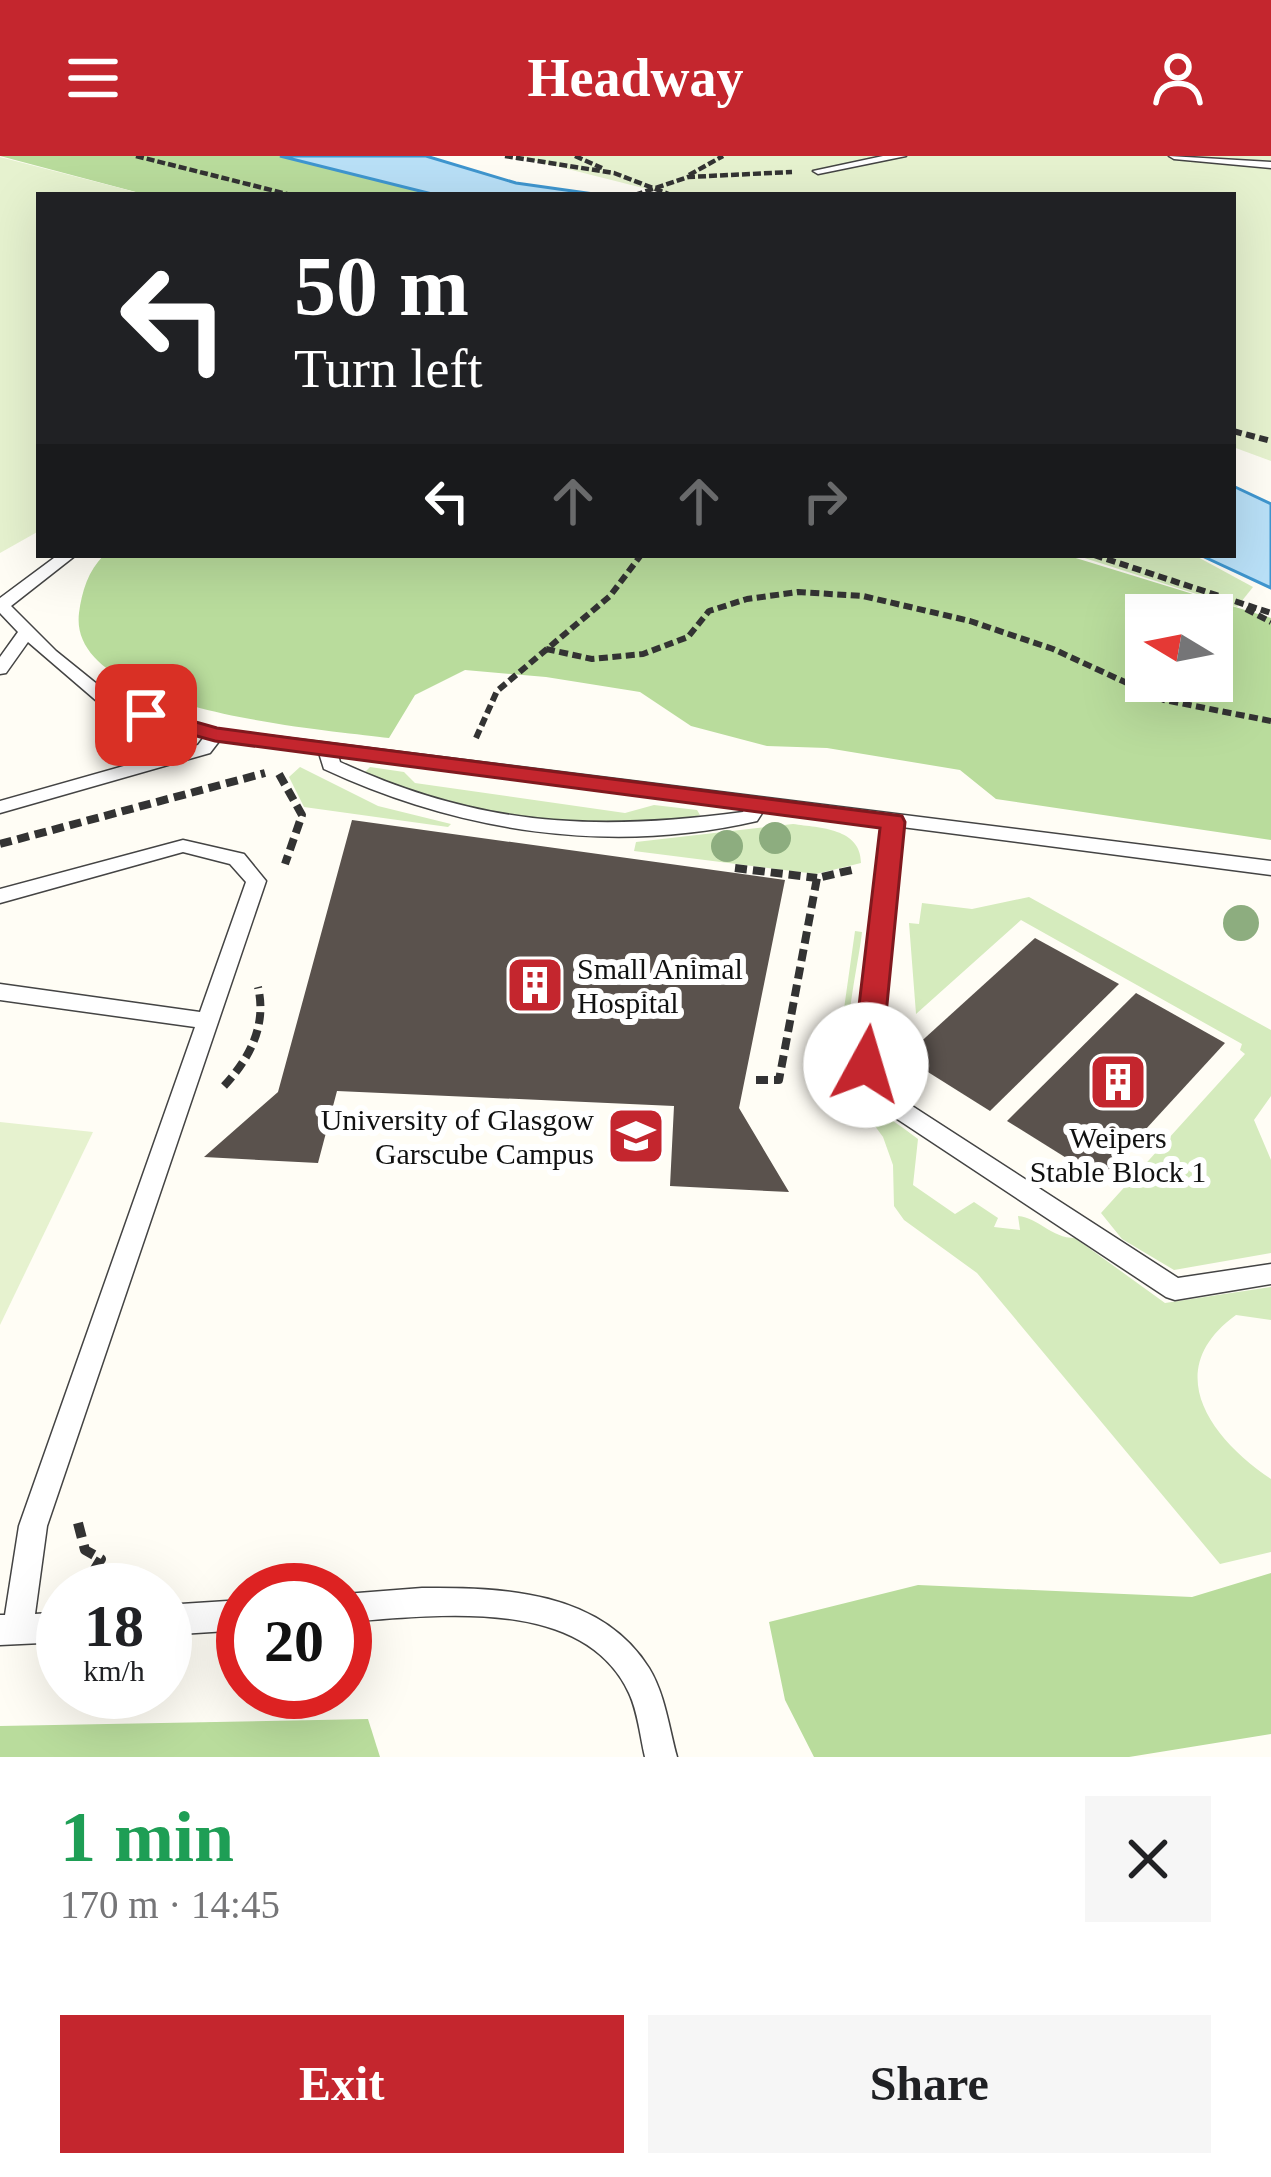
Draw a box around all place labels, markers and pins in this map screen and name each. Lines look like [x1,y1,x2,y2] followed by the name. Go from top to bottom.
[95,664,197,766] pin
[577,952,743,1019] place label: Small Animal Hospital
[504,954,566,1016] building icon: Small Animal Hospital
[1087,1051,1149,1113] building icon: Weipers Stable Block 1
[321,1103,594,1170] place label: University of Glasgow Garscube Campus
[605,1105,667,1167] school or university icon: University of Glasgow Garscube Campus
[1030,1121,1206,1188] place label: Weipers Stable Block 1

